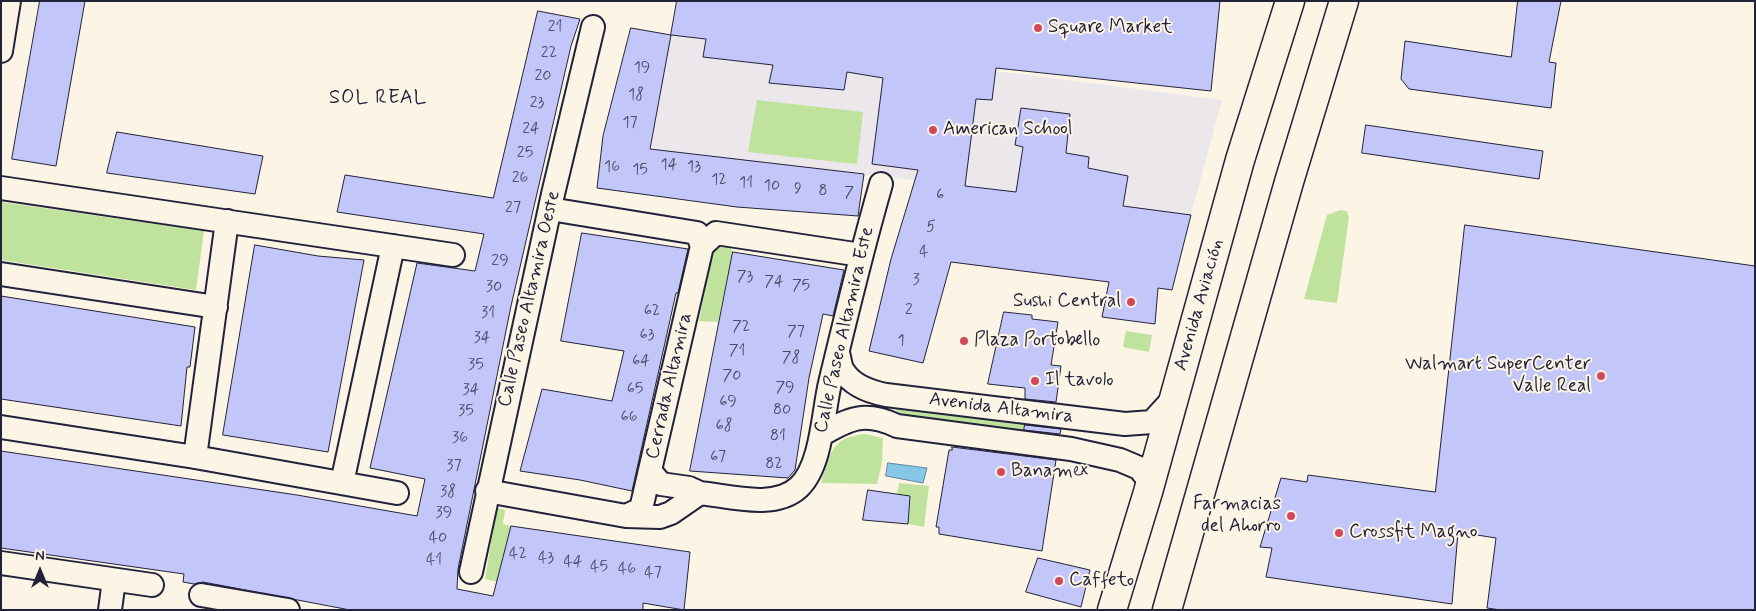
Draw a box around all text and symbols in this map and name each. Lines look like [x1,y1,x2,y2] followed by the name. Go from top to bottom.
[1048,17,1172,39] place label: Square Market
[548,18,562,38] house number: 21
[1032,22,1044,34] marker: Square Market
[541,44,557,64] house number: 22
[634,59,650,79] house number: 19
[535,67,551,87] house number: 20
[628,86,644,106] house number: 18
[330,87,426,111] district label: SOL REAL
[530,94,544,114] house number: 23
[622,114,638,134] house number: 17
[943,119,1073,141] place label: American School
[522,120,540,140] house number: 24
[927,124,939,136] marker: American School
[517,144,533,164] house number: 25
[661,156,677,176] house number: 14
[604,158,620,178] house number: 16
[687,158,701,178] house number: 13
[632,161,648,181] house number: 15
[512,169,528,189] house number: 26
[711,171,727,191] house number: 12
[739,174,753,194] house number: 11
[764,177,780,197] house number: 10
[794,180,802,200] house number: 9
[818,182,828,202] house number: 8
[844,184,854,204] house number: 7
[936,186,944,206] house number: 6
[494,189,566,409] street label: Calle Paseo Altamira Oeste
[505,199,521,219] house number: 27
[926,218,936,238] house number: 5
[810,225,880,435] street label: Calle Paseo Altamira Este
[1170,237,1230,373] street label: Avenida Aviación
[919,243,929,263] house number: 4
[491,252,509,272] house number: 29
[737,268,753,288] house number: 73
[912,271,920,291] house number: 3
[764,273,784,293] house number: 74
[792,277,810,297] house number: 75
[486,278,502,298] house number: 30
[1013,291,1121,313] place label: Sushi Central
[1125,296,1137,308] marker: Sushi Central
[905,301,913,321] house number: 2
[644,302,660,322] house number: 62
[481,304,495,324] house number: 31
[642,310,698,462] street label: Cerrada Altamira
[732,318,750,338] house number: 72
[787,323,805,343] house number: 77
[640,326,654,346] house number: 63
[474,329,490,349] house number: 34
[974,330,1100,352] place label: Plaza Portobello
[897,332,905,352] house number: 1
[958,335,970,347] marker: Plaza Portobello
[729,342,745,362] house number: 71
[782,349,800,369] house number: 78
[632,352,650,372] house number: 64
[1405,354,1591,398] place label: Walmart SuperCenter Valle Real
[468,356,484,376] house number: 35
[723,367,741,387] house number: 70
[1045,370,1114,392] place label: Il tavolo
[1595,370,1607,382] marker: Walmart SuperCenter Valle Real
[1029,375,1041,387] marker: Il tavolo
[775,379,795,399] house number: 79
[627,380,643,400] house number: 65
[463,381,479,401] house number: 34
[928,389,1074,429] street label: Avenida Altamira
[719,393,737,413] house number: 69
[773,401,791,421] house number: 80
[458,402,474,422] house number: 35
[620,408,638,428] house number: 66
[716,417,732,437] house number: 68
[770,427,786,447] house number: 81
[452,429,468,449] house number: 36
[710,448,726,468] house number: 67
[765,455,783,475] house number: 82
[446,457,462,477] house number: 37
[1011,461,1088,483] place label: Banamex
[995,466,1007,478] marker: Banamex
[440,483,456,503] house number: 38
[1193,494,1281,538] place label: Farmacias del Ahorro
[436,504,452,524] house number: 39
[1285,510,1297,522] marker: Farmacias del Ahorro
[1349,522,1478,544] place label: Crossfit Magno
[1333,527,1345,539] marker: Crossfit Magno
[429,529,447,549] house number: 40
[509,545,527,565] house number: 42
[15,546,65,596] north arrow
[35,547,45,565] text: N
[538,549,554,569] house number: 43
[426,551,442,571] house number: 41
[563,553,583,573] house number: 44
[590,558,608,578] house number: 45
[618,560,636,580] house number: 46
[644,564,662,584] house number: 47
[1069,570,1134,592] place label: Caffeto
[1053,575,1065,587] marker: Caffeto

